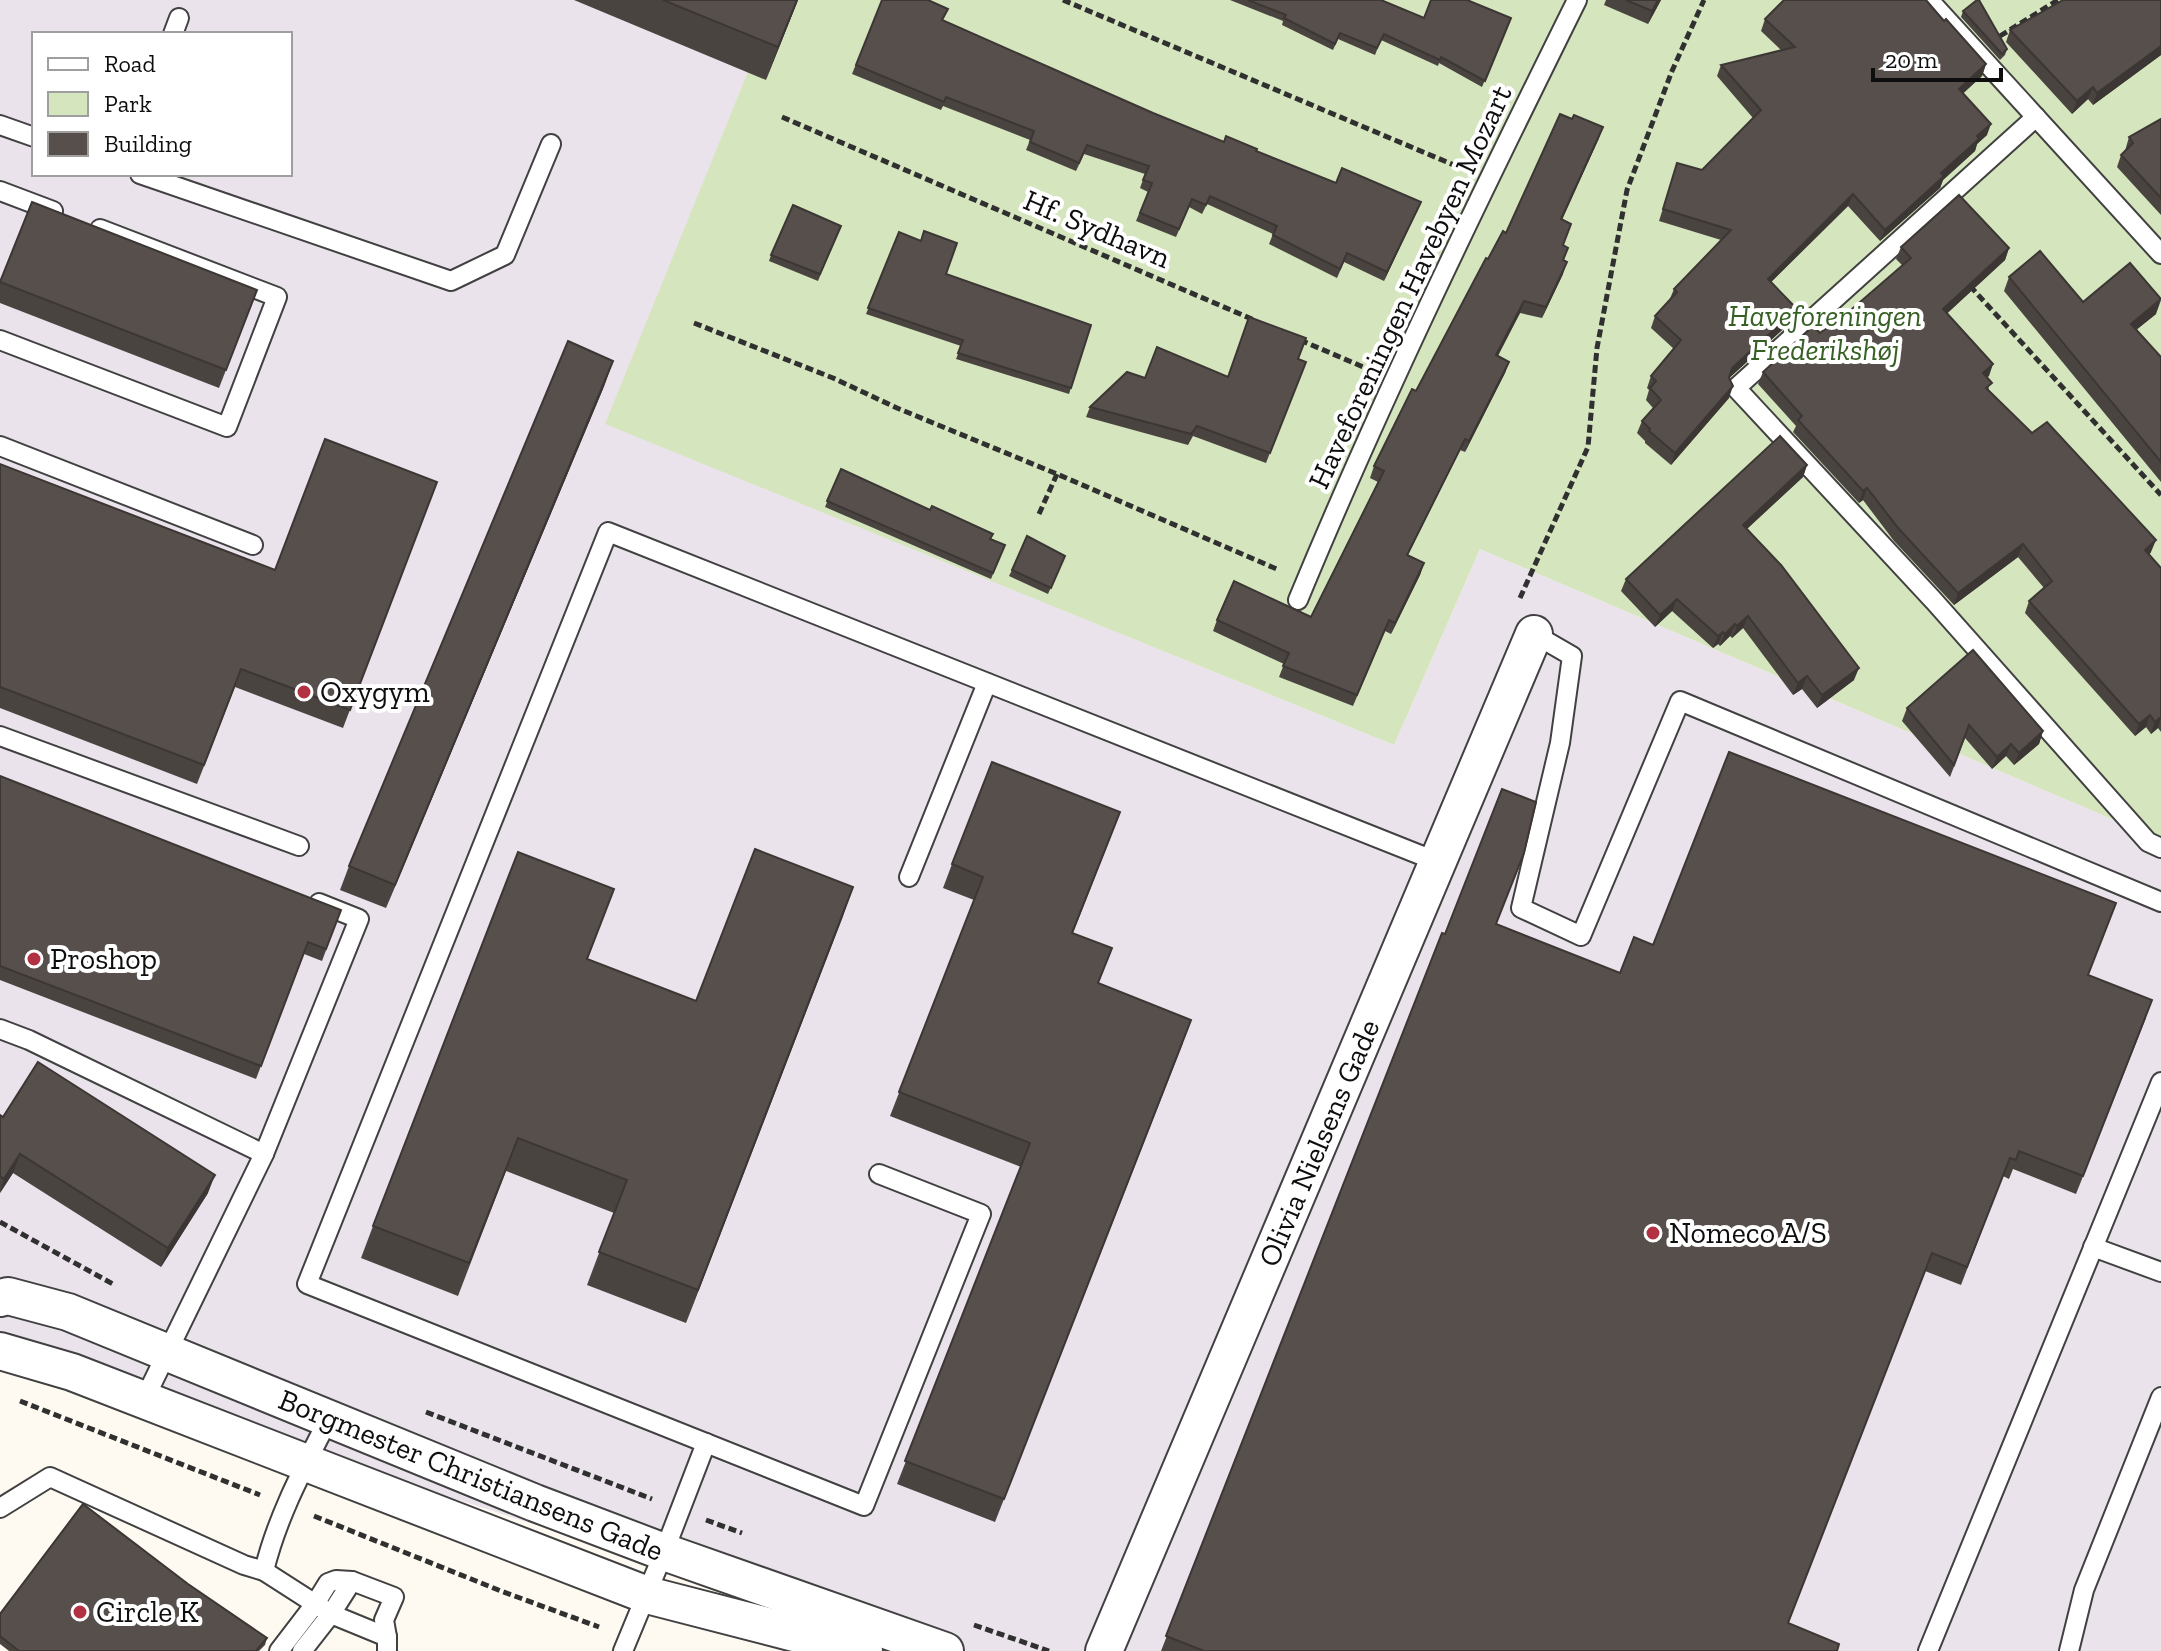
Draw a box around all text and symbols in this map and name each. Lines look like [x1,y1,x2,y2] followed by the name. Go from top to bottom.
[32,32,292,176] legend
[1873,32,2001,82] scale bar
[1885,45,1938,74] text: 20 m
[104,49,156,78] text: Road
[1301,80,1519,494] street label: Haveforeningen Havebyen Mozart
[104,89,152,118] text: Park
[104,129,192,158] text: Building
[1018,182,1176,276] street label: Hf. Sydhavn
[1728,298,1922,368] park label: Haveforeningen Frederikshøj
[320,674,430,710] place label: Oxygym
[295,683,313,701] marker: Oxygym
[50,941,157,977] place label: Proshop
[25,950,43,968] marker: Proshop
[1251,1014,1387,1272] street label: Olivia Nielsens Gade
[1669,1215,1827,1251] place label: Nomeco A/S
[1644,1224,1662,1242] marker: Nomeco A/S
[273,1381,669,1569] street label: Borgmester Christiansens Gade
[96,1594,199,1630] place label: Circle K
[71,1603,89,1621] marker: Circle K

